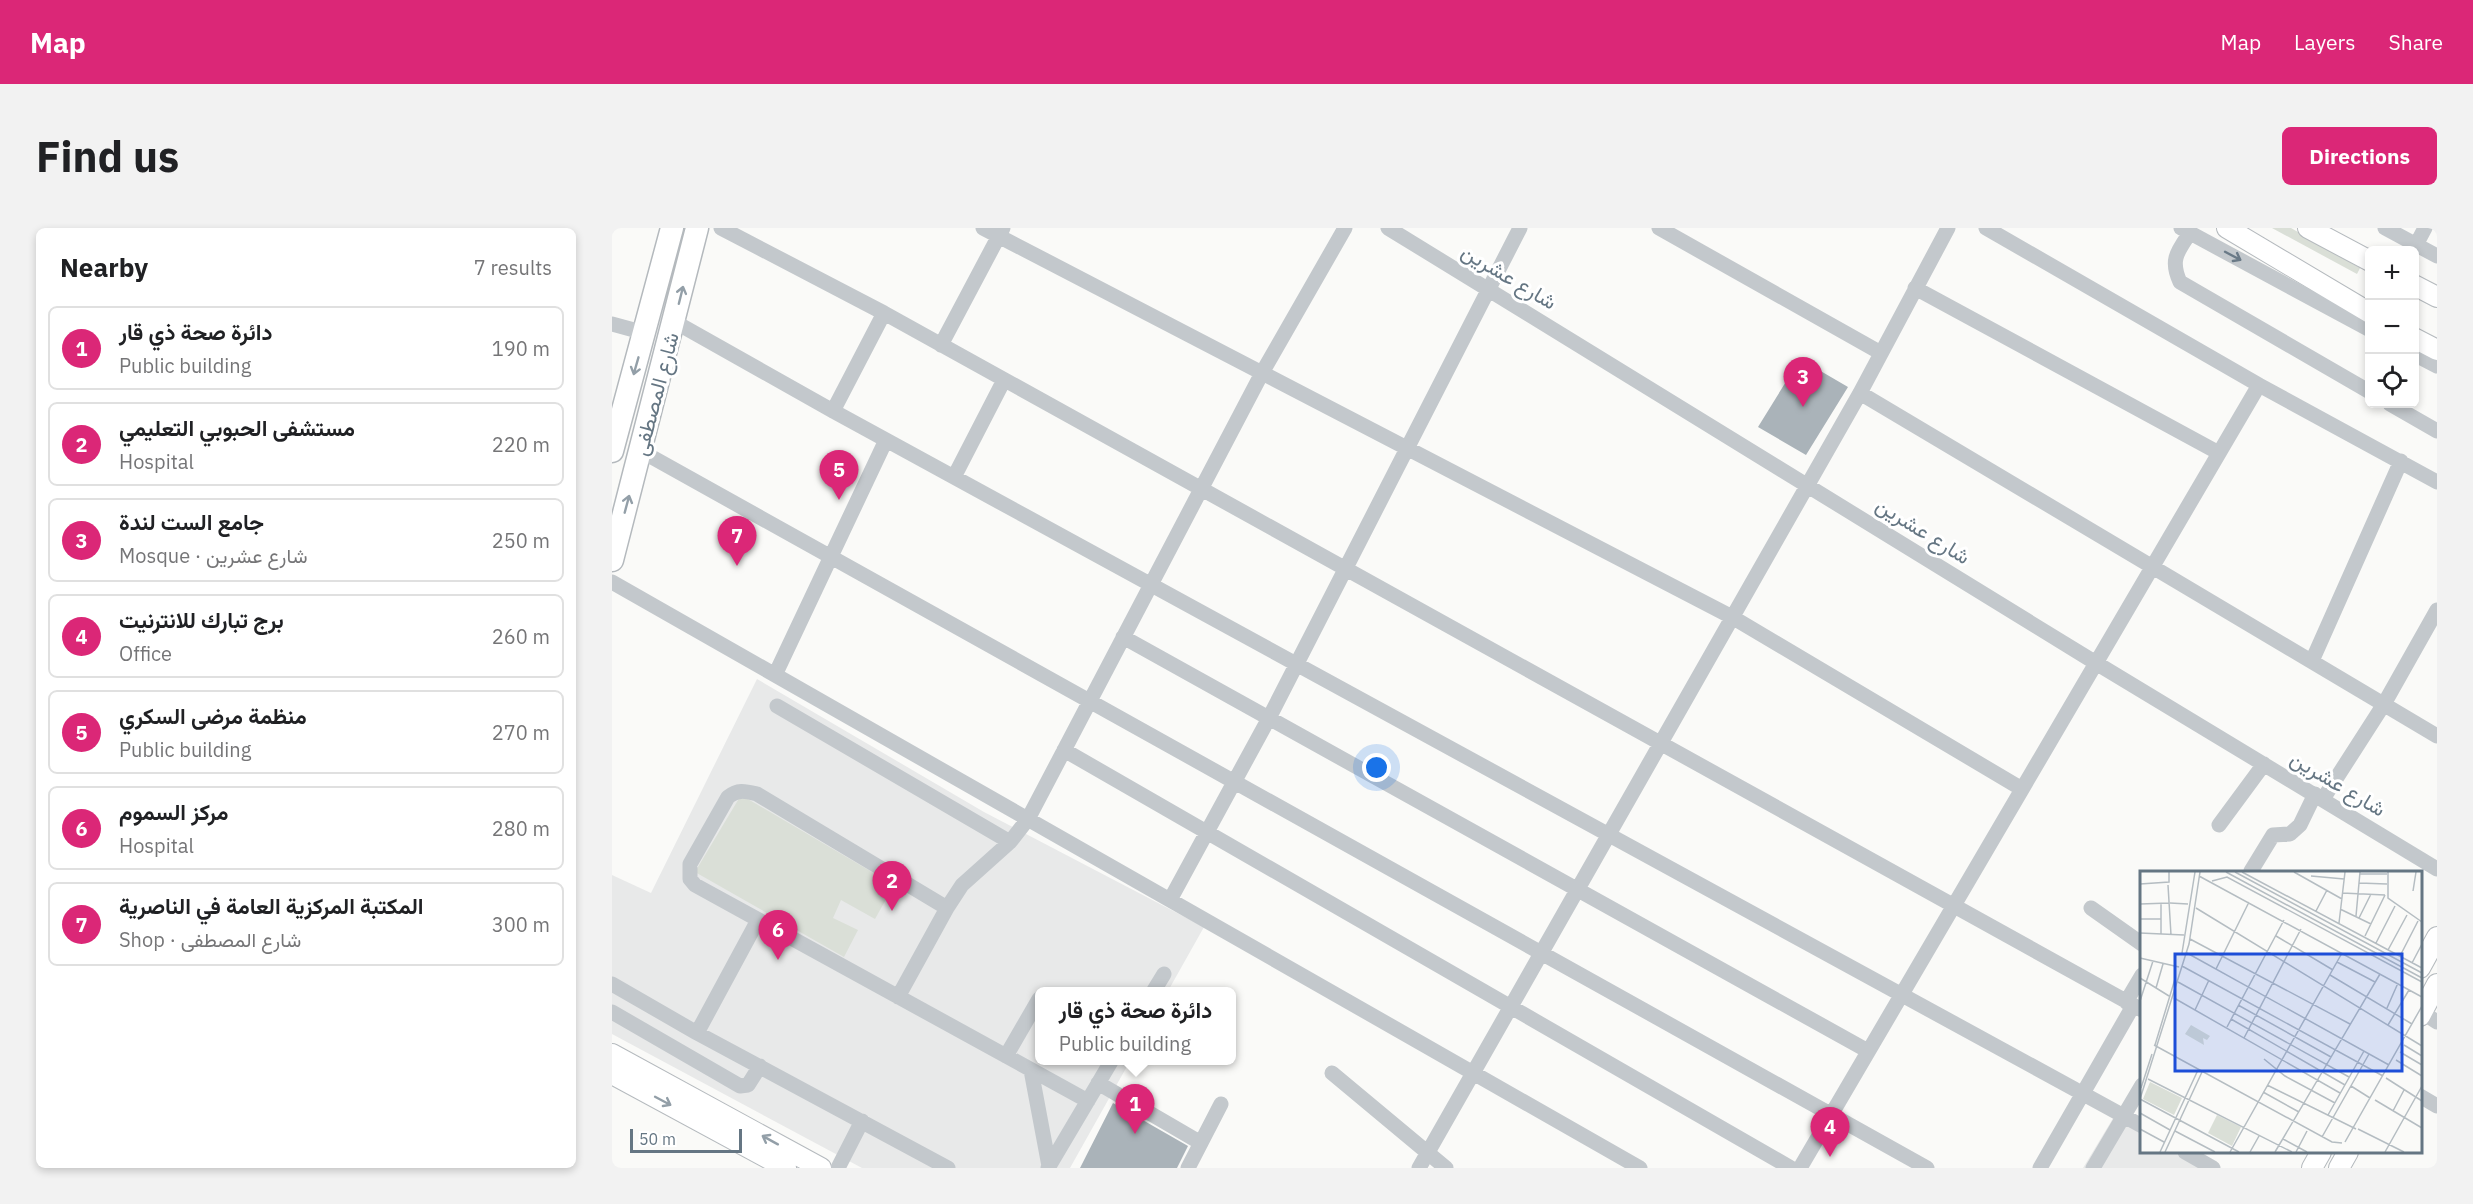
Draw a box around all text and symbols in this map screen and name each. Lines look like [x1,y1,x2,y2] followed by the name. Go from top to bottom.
[30,24,86,61] text: Map
[2221,28,2261,56] text: Map
[2294,28,2356,56] text: Layers
[2389,28,2443,56] text: Share
[2282,127,2437,185] button: Directions
[36,129,179,184] text: Find us
[1456,237,1562,316] street label: شارع عشرين
[2365,246,2419,408] map controls
[2365,246,2419,300] button: +
[60,250,148,284] text: Nearby
[2223,251,2241,262] one-way arrow
[474,254,552,281] text: 7 results
[676,286,688,305] one-way arrow
[2365,300,2419,354] button: −
[119,317,272,346] text: دائرة صحة ذي قار
[625,329,686,459] street label: شارع المصطفى
[76,335,88,362] text: 1
[492,335,550,362] text: 190 m
[119,352,251,379] text: Public building
[2365,354,2419,408] button: locate
[630,356,641,375] one-way arrow
[1784,358,1822,407] pin: 3
[119,413,355,442] text: مستشفى الحبوبي التعليمي
[76,431,88,458] text: 2
[492,431,550,458] text: 220 m
[119,448,194,475] text: Hospital
[820,450,858,500] pin: 5
[1870,490,1976,571] street label: شارع عشرين
[622,495,633,514] one-way arrow
[119,507,264,536] text: جامع الست لندة
[718,516,756,566] pin: 7
[76,527,88,554] text: 3
[492,527,550,554] text: 250 m
[119,542,307,569] text: Mosque · شارع عشرين
[119,605,284,634] text: برج تبارك للانترنيت
[76,623,88,650] text: 4
[492,623,550,650] text: 260 m
[119,640,172,667] text: Office
[119,701,307,730] text: منظمة مرضى السكري
[76,719,88,746] text: 5
[492,719,550,746] text: 270 m
[119,736,251,763] text: Public building
[2285,744,2391,823] street label: شارع عشرين
[1362,753,1391,782] your location
[119,797,229,826] text: مركز السموم
[76,815,88,842] text: 6
[492,815,550,842] text: 280 m
[119,832,194,859] text: Hospital
[872,862,912,911] pin: 2
[2140,871,2422,1153] inset map
[119,891,424,920] text: المكتبة المركزية العامة في الناصرية
[758,910,798,960] pin: 6
[76,911,88,938] text: 7
[492,911,550,938] text: 300 m
[119,926,301,953] text: Shop · شارع المصطفى
[1035,987,1236,1065] popup
[1059,995,1212,1024] text: دائرة صحة ذي قار
[1059,1030,1191,1057] text: Public building
[1116,1084,1154,1134] pin: 1
[654,1096,672,1107] one-way arrow
[1810,1108,1850,1157] pin: 4
[630,1126,742,1154] scale bar
[639,1129,676,1149] text: 50 m
[762,1134,779,1146] one-way arrow

